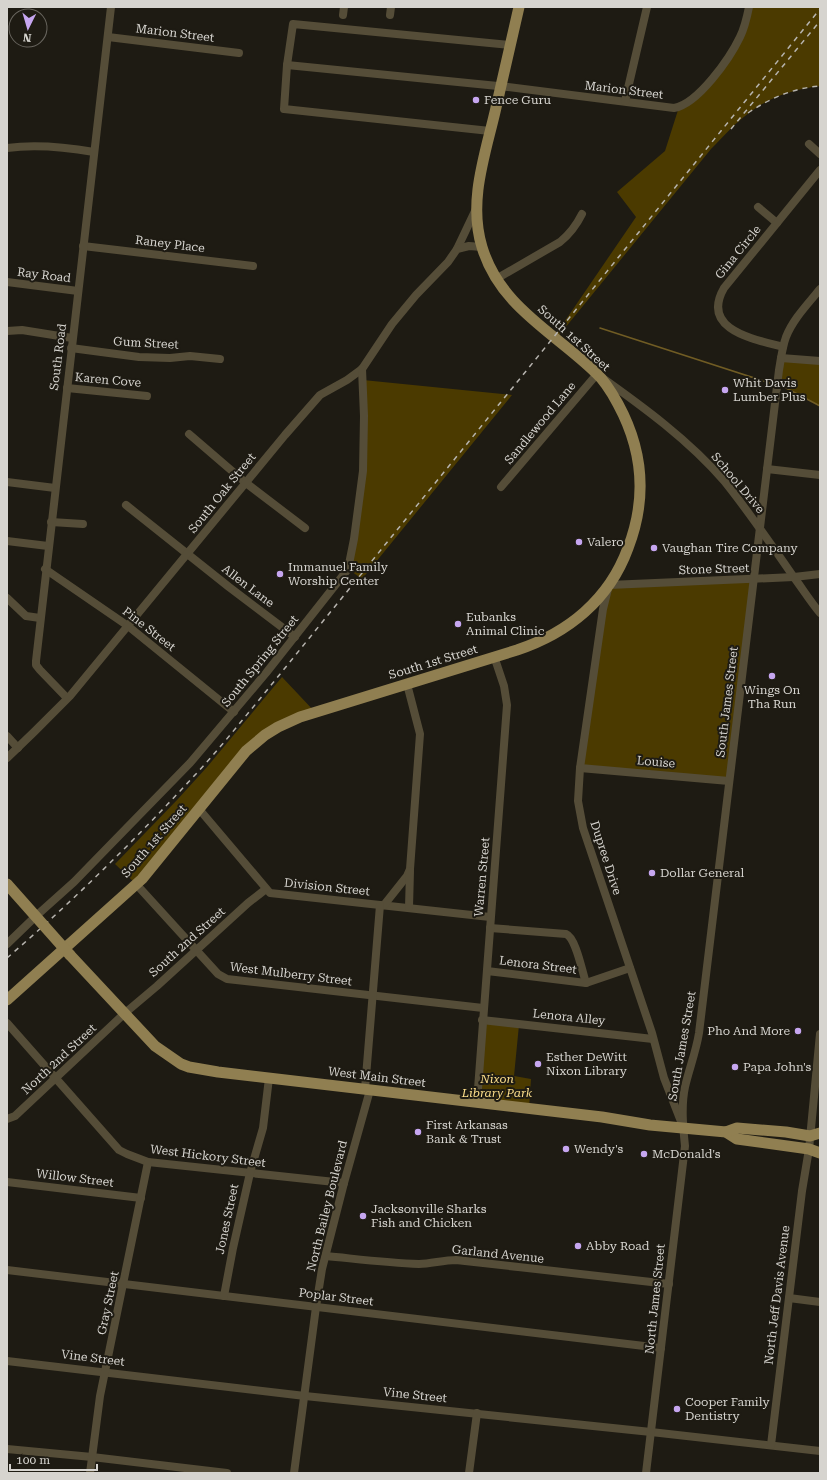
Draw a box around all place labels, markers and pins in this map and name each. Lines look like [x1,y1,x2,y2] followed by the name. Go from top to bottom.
[484,93,551,107] place label: Fence Guru
[471,95,481,105] marker: Fence Guru
[733,376,806,404] place label: Whit Davis Lumber Plus
[720,385,730,395] marker: Whit Davis Lumber Plus
[587,535,624,549] place label: Valero
[574,537,584,547] marker: Valero
[662,541,799,555] place label: Vaughan Tire Company
[649,543,659,553] marker: Vaughan Tire Company
[288,560,389,588] place label: Immanuel Family Worship Center
[275,569,285,579] marker: Immanuel Family Worship Center
[466,610,545,638] place label: Eubanks Animal Clinic
[453,619,463,629] marker: Eubanks Animal Clinic
[767,671,777,681] marker: Wings On Tha Run
[744,683,800,711] place label: Wings On Tha Run
[660,866,744,880] place label: Dollar General
[647,868,657,878] marker: Dollar General
[707,1024,790,1038] place label: Pho And More
[793,1026,803,1036] marker: Pho And More
[546,1050,628,1078] place label: Esther DeWitt Nixon Library
[533,1059,543,1069] marker: Esther DeWitt Nixon Library
[743,1060,811,1074] place label: Papa John's
[730,1062,740,1072] marker: Papa John's
[426,1118,508,1146] place label: First Arkansas Bank & Trust
[413,1127,423,1137] marker: First Arkansas Bank & Trust
[574,1142,624,1156] place label: Wendy's
[561,1144,571,1154] marker: Wendy's
[652,1147,721,1161] place label: McDonald's
[639,1149,649,1159] marker: McDonald's
[371,1202,487,1230] place label: Jacksonville Sharks Fish and Chicken
[358,1211,368,1221] marker: Jacksonville Sharks Fish and Chicken
[586,1239,650,1253] place label: Abby Road
[573,1241,583,1251] marker: Abby Road
[685,1395,770,1423] place label: Cooper Family Dentistry
[672,1404,682,1414] marker: Cooper Family Dentistry

